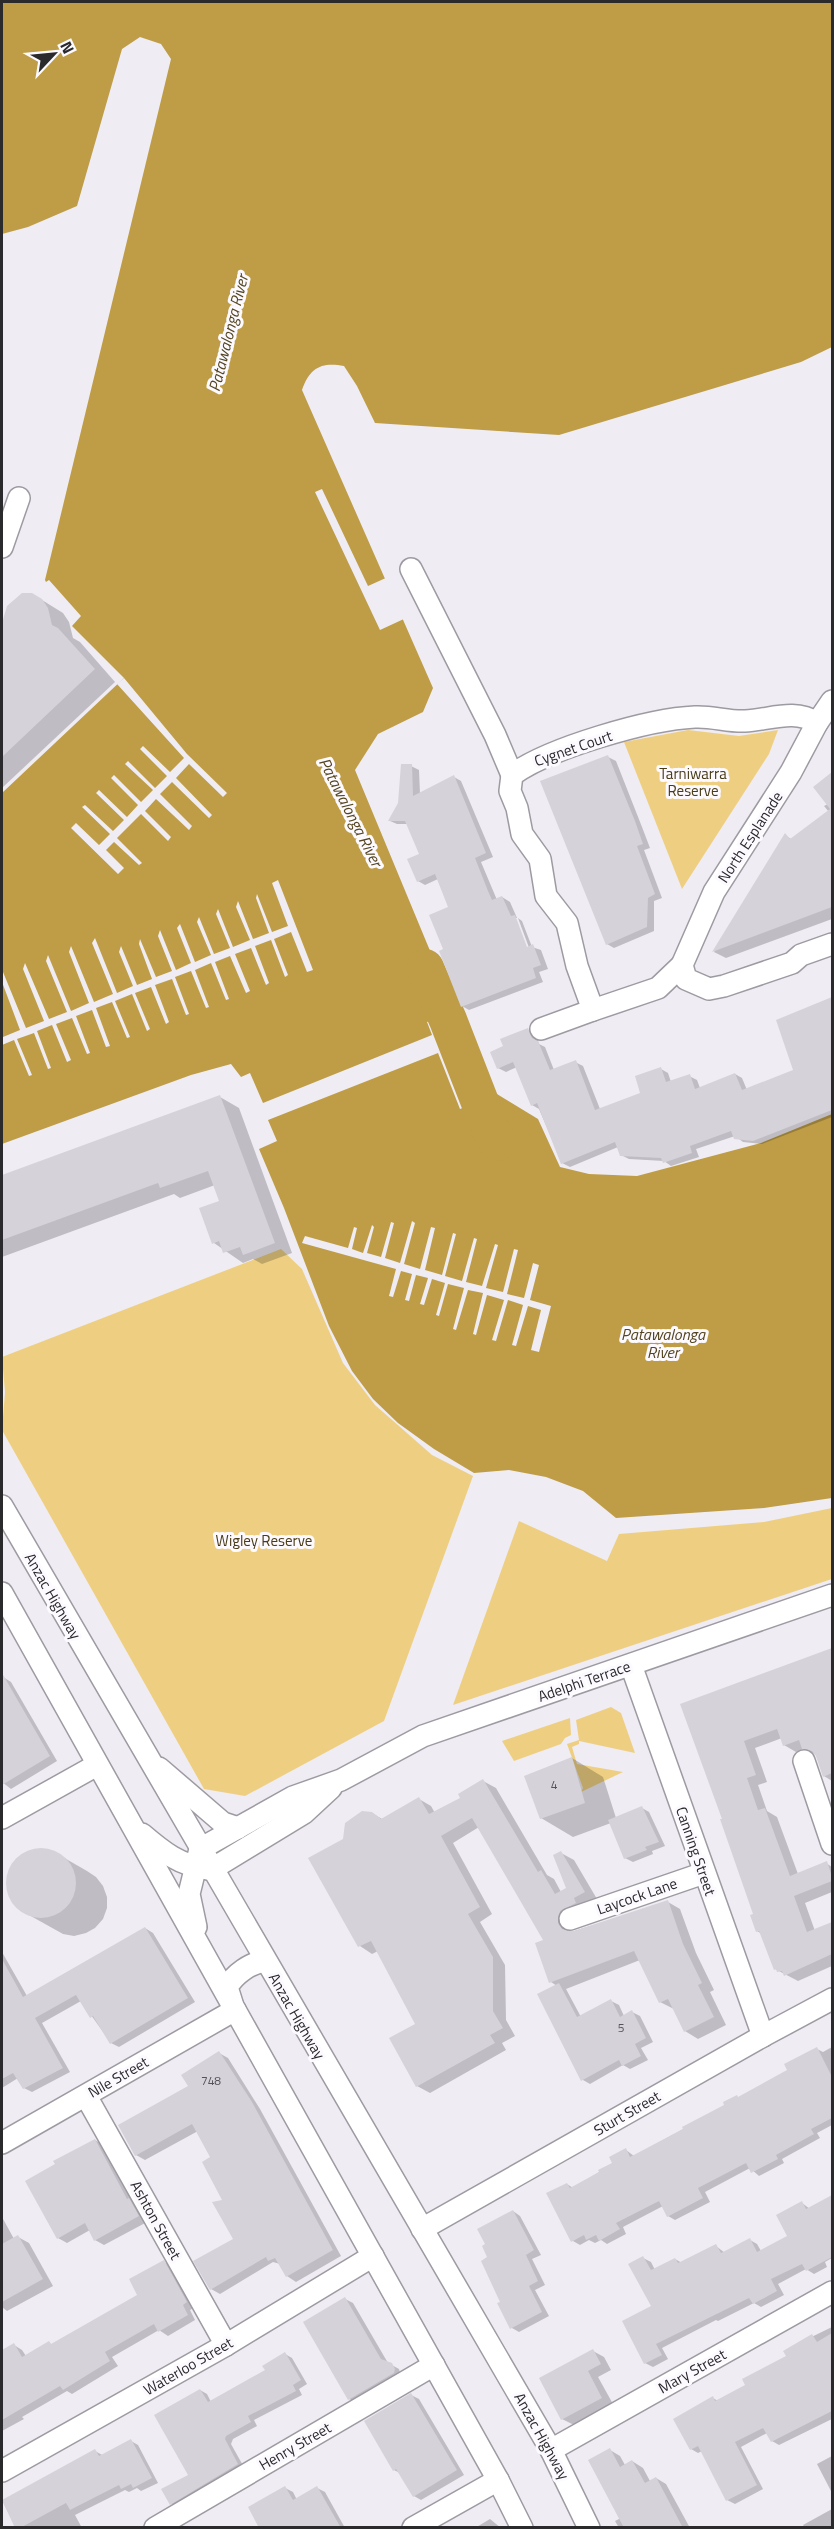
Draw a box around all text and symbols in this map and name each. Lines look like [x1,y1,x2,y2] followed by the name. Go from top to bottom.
[24,24,84,84] north arrow
[54,37,81,58] text: N
[202,270,255,394] water label: Patawalonga River
[531,724,616,772] street label: Cygnet Court
[313,753,390,872] water label: Patawalonga River
[659,762,727,802] park label: Tarniwarra Reserve
[712,787,788,887] street label: North Esplanade
[621,1322,706,1364] water label: Patawalonga River
[216,1529,312,1552] park label: Wigley Reserve
[19,1549,87,1643] street label: Anzac Highway
[535,1654,633,1708] street label: Adelphi Terrace
[551,1775,558,1794] house number: 4
[670,1803,722,1899] street label: Canning Street
[594,1872,680,1920] street label: Laycock Lane
[263,1969,331,2063] street label: Anzac Highway
[618,2018,625,2037] house number: 5
[83,2050,153,2104] street label: Nile Street
[201,2071,221,2090] house number: 748
[589,2084,665,2141] street label: Sturt Street
[125,2176,188,2264] street label: Ashton Street
[139,2331,238,2401] street label: Waterloo Street
[654,2343,731,2399] street label: Mary Street
[509,2388,575,2484] street label: Anzac Highway
[255,2416,336,2476] street label: Henry Street

